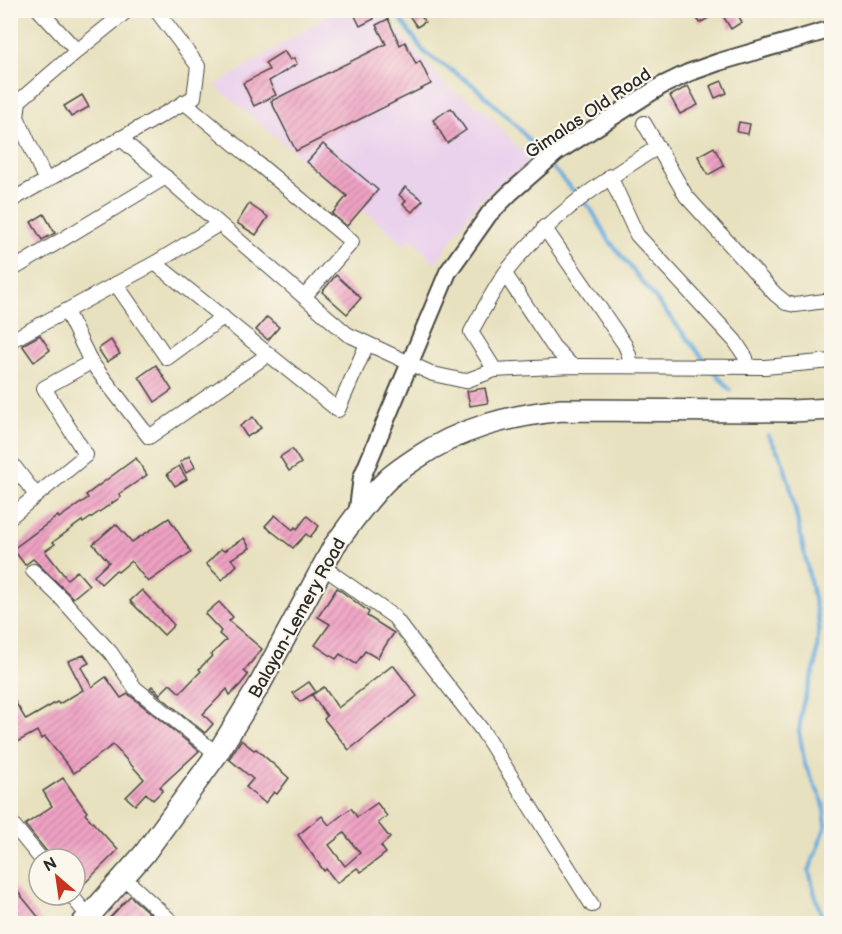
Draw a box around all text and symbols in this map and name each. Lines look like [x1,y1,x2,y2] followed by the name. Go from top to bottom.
[521,64,655,163] street label: Gimalas Old Road
[245,534,350,702] street label: Balayan-Lemery Road
[27,847,87,907] north arrow
[41,854,60,876] text: N

